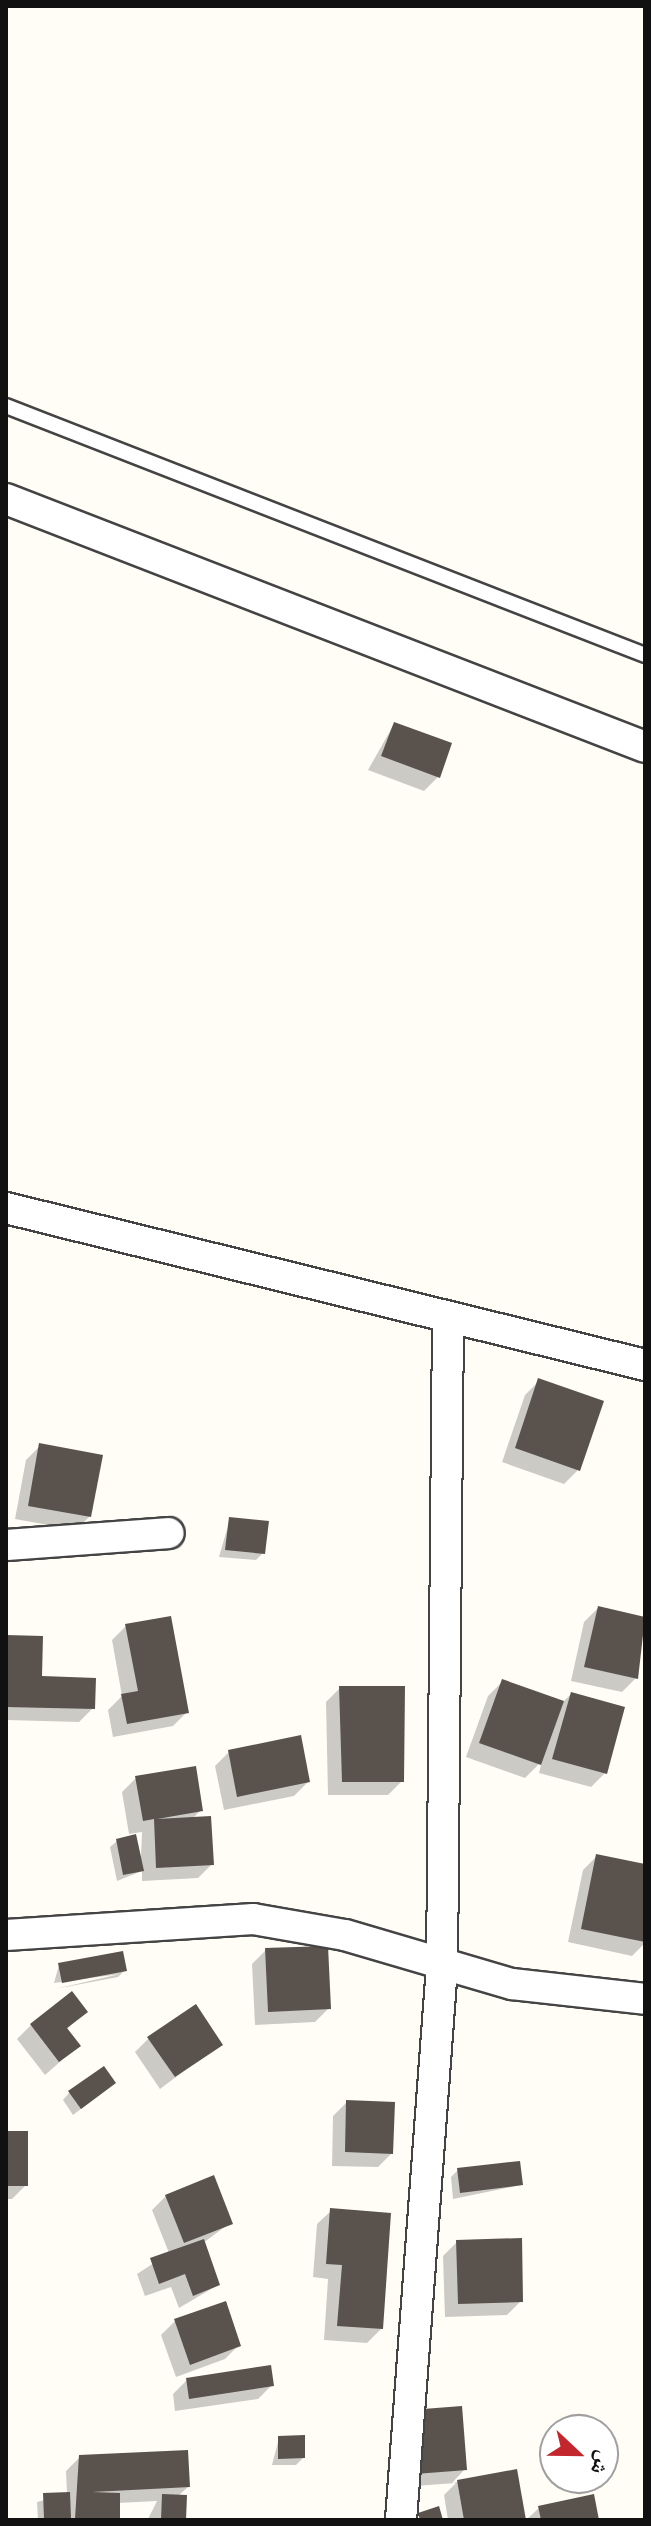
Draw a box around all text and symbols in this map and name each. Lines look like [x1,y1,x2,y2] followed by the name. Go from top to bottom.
[539,2414,619,2494] north arrow
[577,2444,621,2480] text: ش

